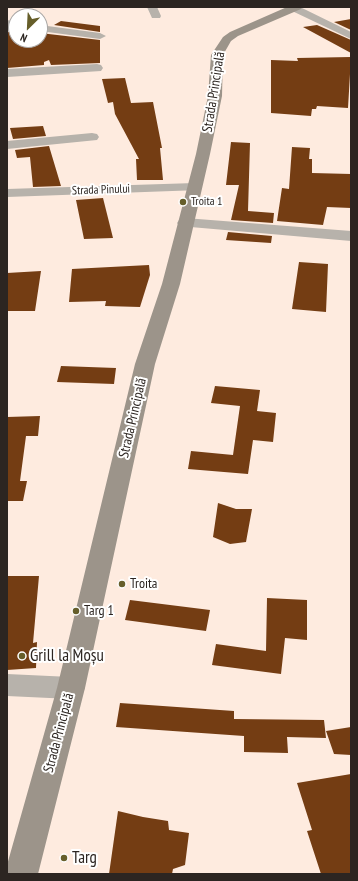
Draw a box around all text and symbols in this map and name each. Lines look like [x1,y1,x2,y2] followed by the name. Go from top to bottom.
[8,8,48,48] north arrow
[18,30,29,46] text: N
[199,50,229,134] street label: Strada Principală
[72,182,130,198] street label: Strada Pinului
[191,195,222,209] place label: Troita 1
[178,197,188,207] marker: Troita 1
[116,376,150,460] street label: Strada Principală
[130,576,157,592] place label: Troita
[117,579,127,589] marker: Troita
[84,603,114,619] place label: Targ 1
[71,606,81,616] marker: Targ 1
[30,646,104,666] place label: Grill la Moșu
[17,651,27,661] marker: Grill la Moșu
[40,691,78,775] street label: Strada Principală
[72,848,97,868] place label: Targ
[59,853,69,863] marker: Targ

